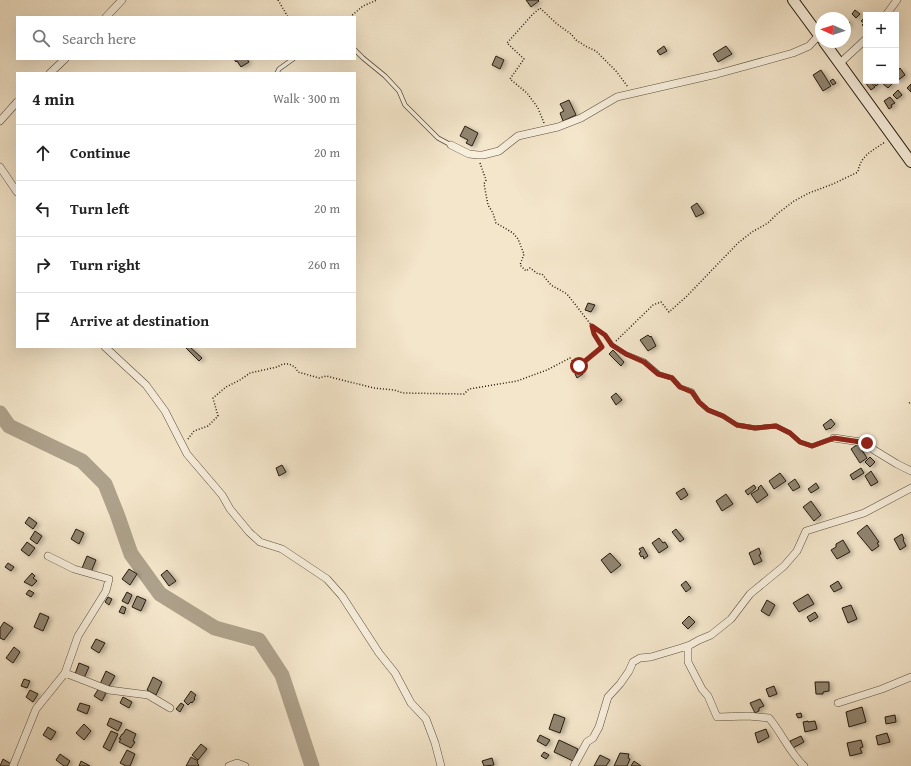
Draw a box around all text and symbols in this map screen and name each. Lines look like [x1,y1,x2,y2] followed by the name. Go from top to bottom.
[815,12,851,48] north arrow
[863,12,899,84] map controls
[863,12,899,48] button: +
[16,16,356,60] search box
[30,27,52,49] icon: search
[62,28,136,49] text: Search here
[863,48,899,84] button: −
[32,86,74,111] text: 4 min
[273,89,340,108] text: Walk · 300 m
[32,142,54,164] icon: ahead
[70,142,131,163] text: Continue
[314,143,340,162] text: 20 m
[32,198,54,220] icon: left
[70,198,129,219] text: Turn left
[314,199,340,218] text: 20 m
[32,254,54,276] icon: right
[70,254,141,275] text: Turn right
[308,255,340,274] text: 260 m
[32,310,54,332] icon: arrive
[70,310,209,331] text: Arrive at destination
[570,357,588,375] route start
[858,434,876,452] route end

